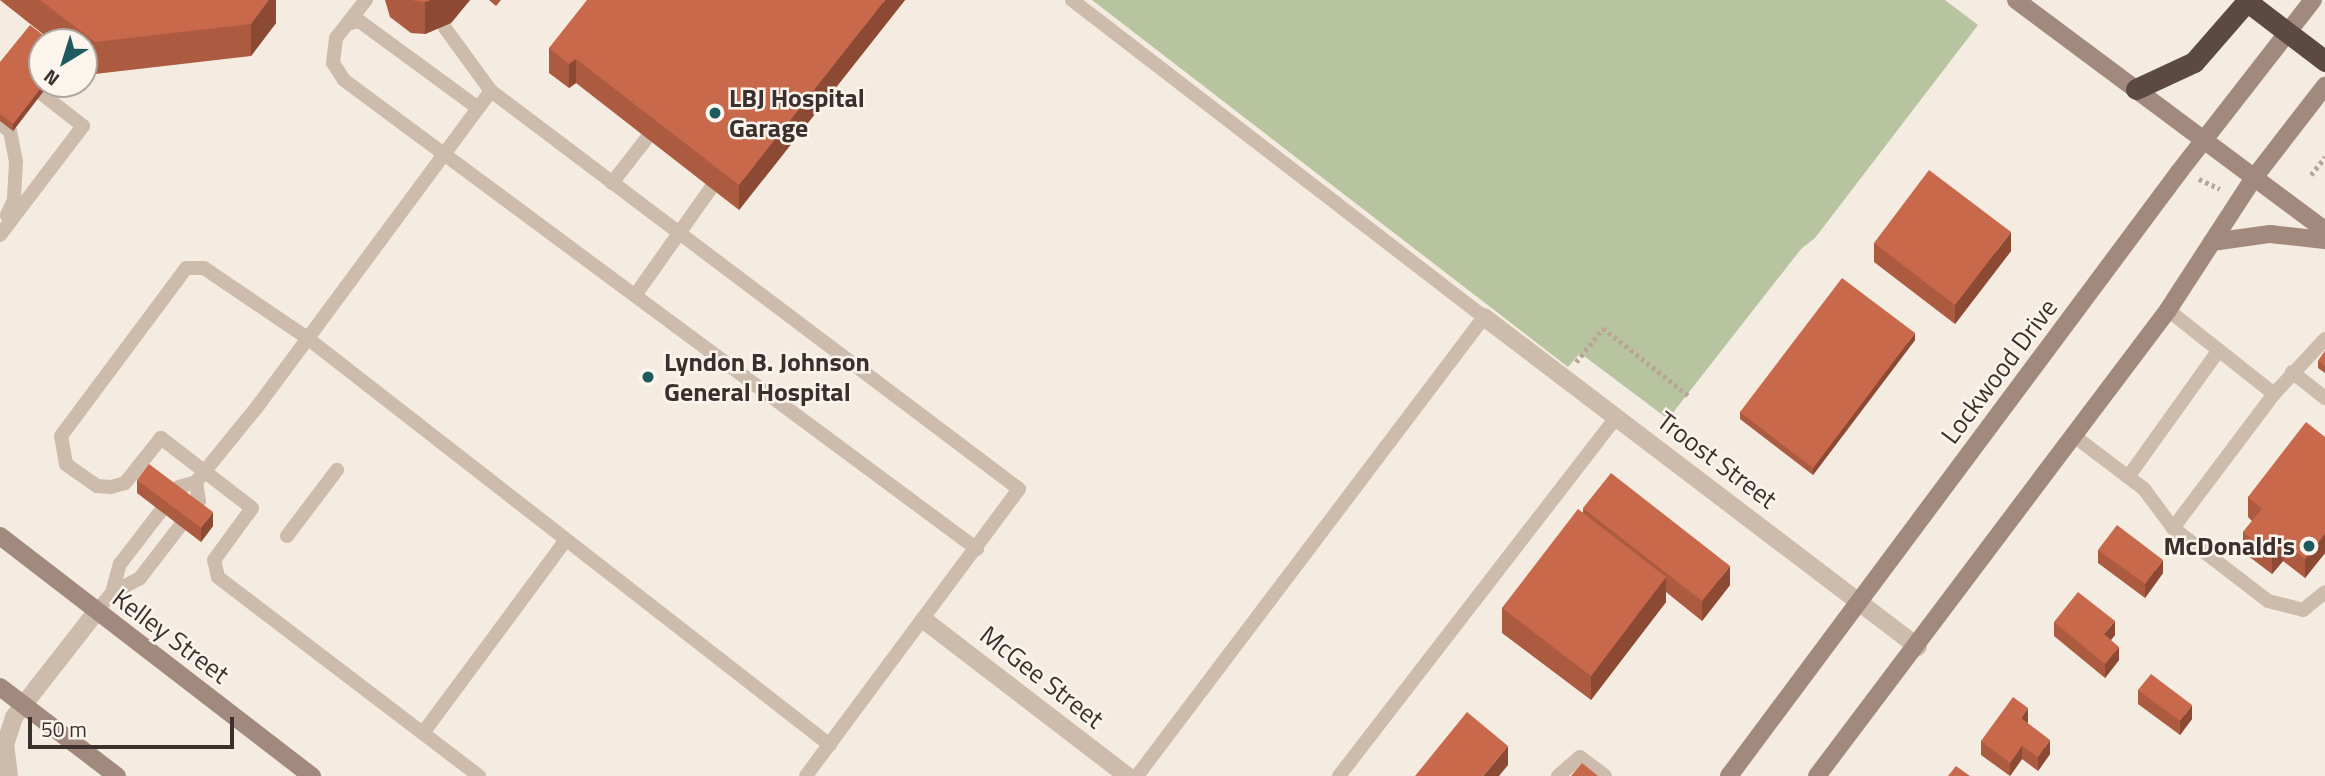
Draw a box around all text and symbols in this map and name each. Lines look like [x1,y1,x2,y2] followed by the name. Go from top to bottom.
[28,28,98,98] north arrow
[37,63,65,94] text: N
[729,82,865,144] place label: LBJ Hospital Garage
[707,105,723,121] marker: LBJ Hospital Garage
[1934,292,2064,450] street label: Lockwood Drive
[664,346,870,408] place label: Lyndon B. Johnson General Hospital
[638,367,658,387] marker: Lyndon B. Johnson General Hospital
[1651,405,1783,515] street label: Troost Street
[2163,530,2295,562] place label: McDonald's
[2301,538,2317,554] marker: McDonald's
[107,582,235,690] street label: Kelley Street
[974,619,1110,735] street label: McGee Street
[32,702,238,746] scale bar
[41,713,87,745] text: 50 m

